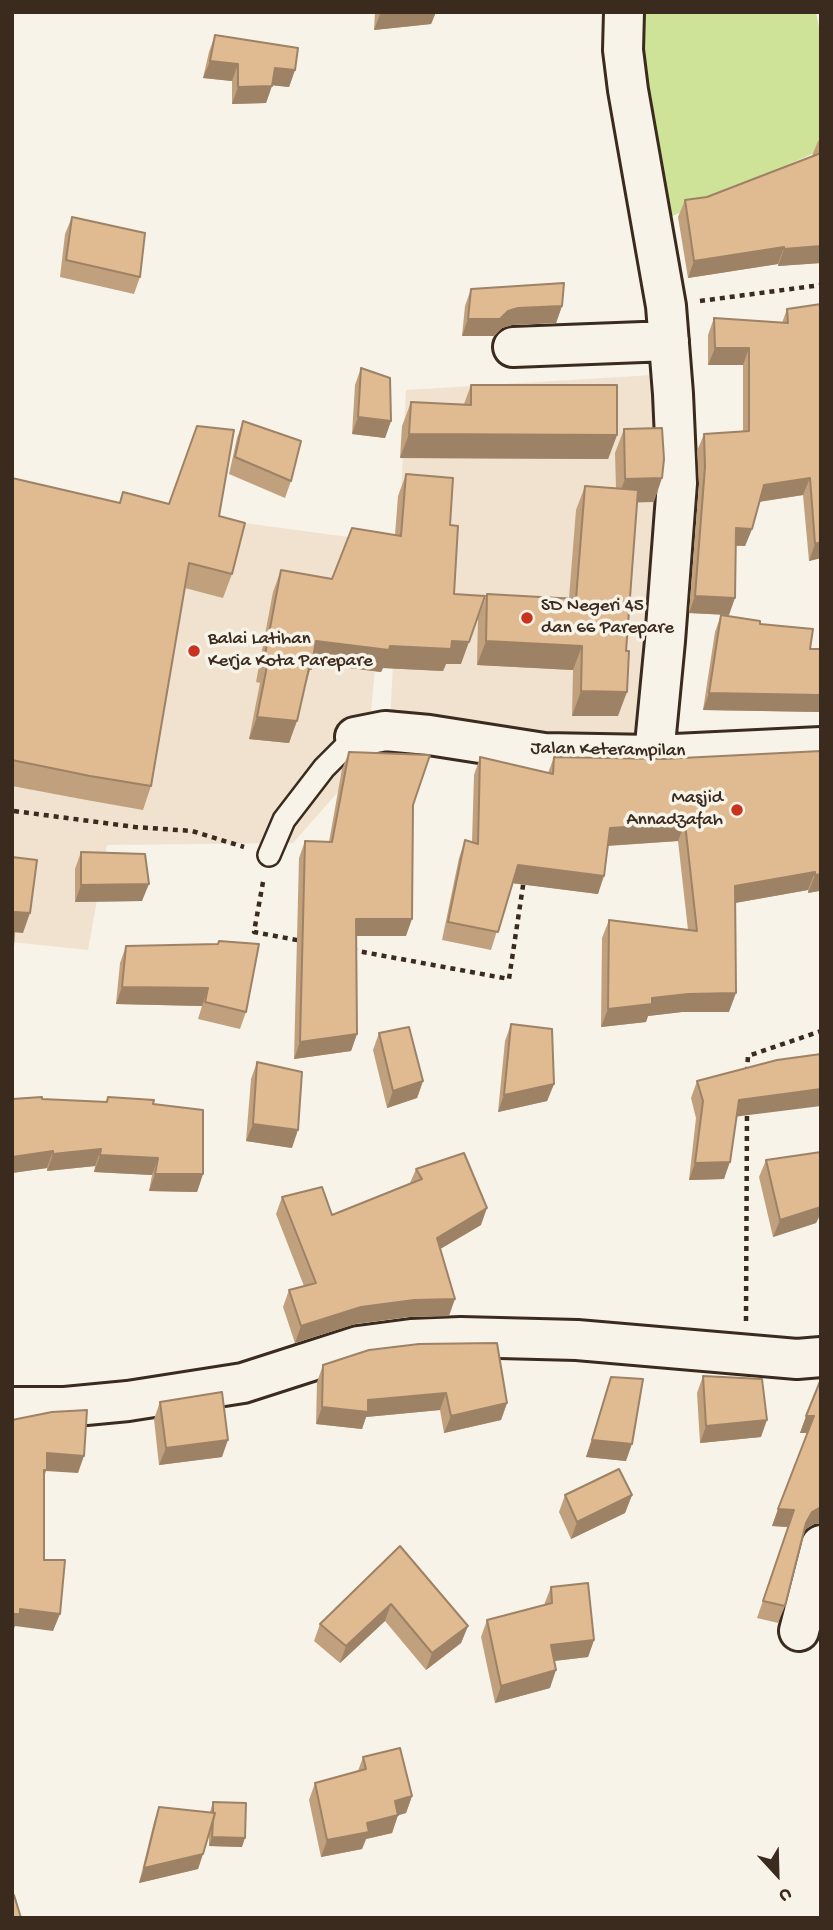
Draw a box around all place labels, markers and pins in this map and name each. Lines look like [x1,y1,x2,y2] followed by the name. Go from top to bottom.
[541,596,674,640] place label: SD Negeri 45 dan 66 Parepare
[519,610,535,626] marker: SD Negeri 45 dan 66 Parepare
[208,629,373,673] place label: Balai Latihan Kerja Kota Parepare
[186,643,202,659] marker: Balai Latihan Kerja Kota Parepare
[627,788,723,832] place label: Masjid Annadzafah
[729,802,745,818] marker: Masjid Annadzafah

